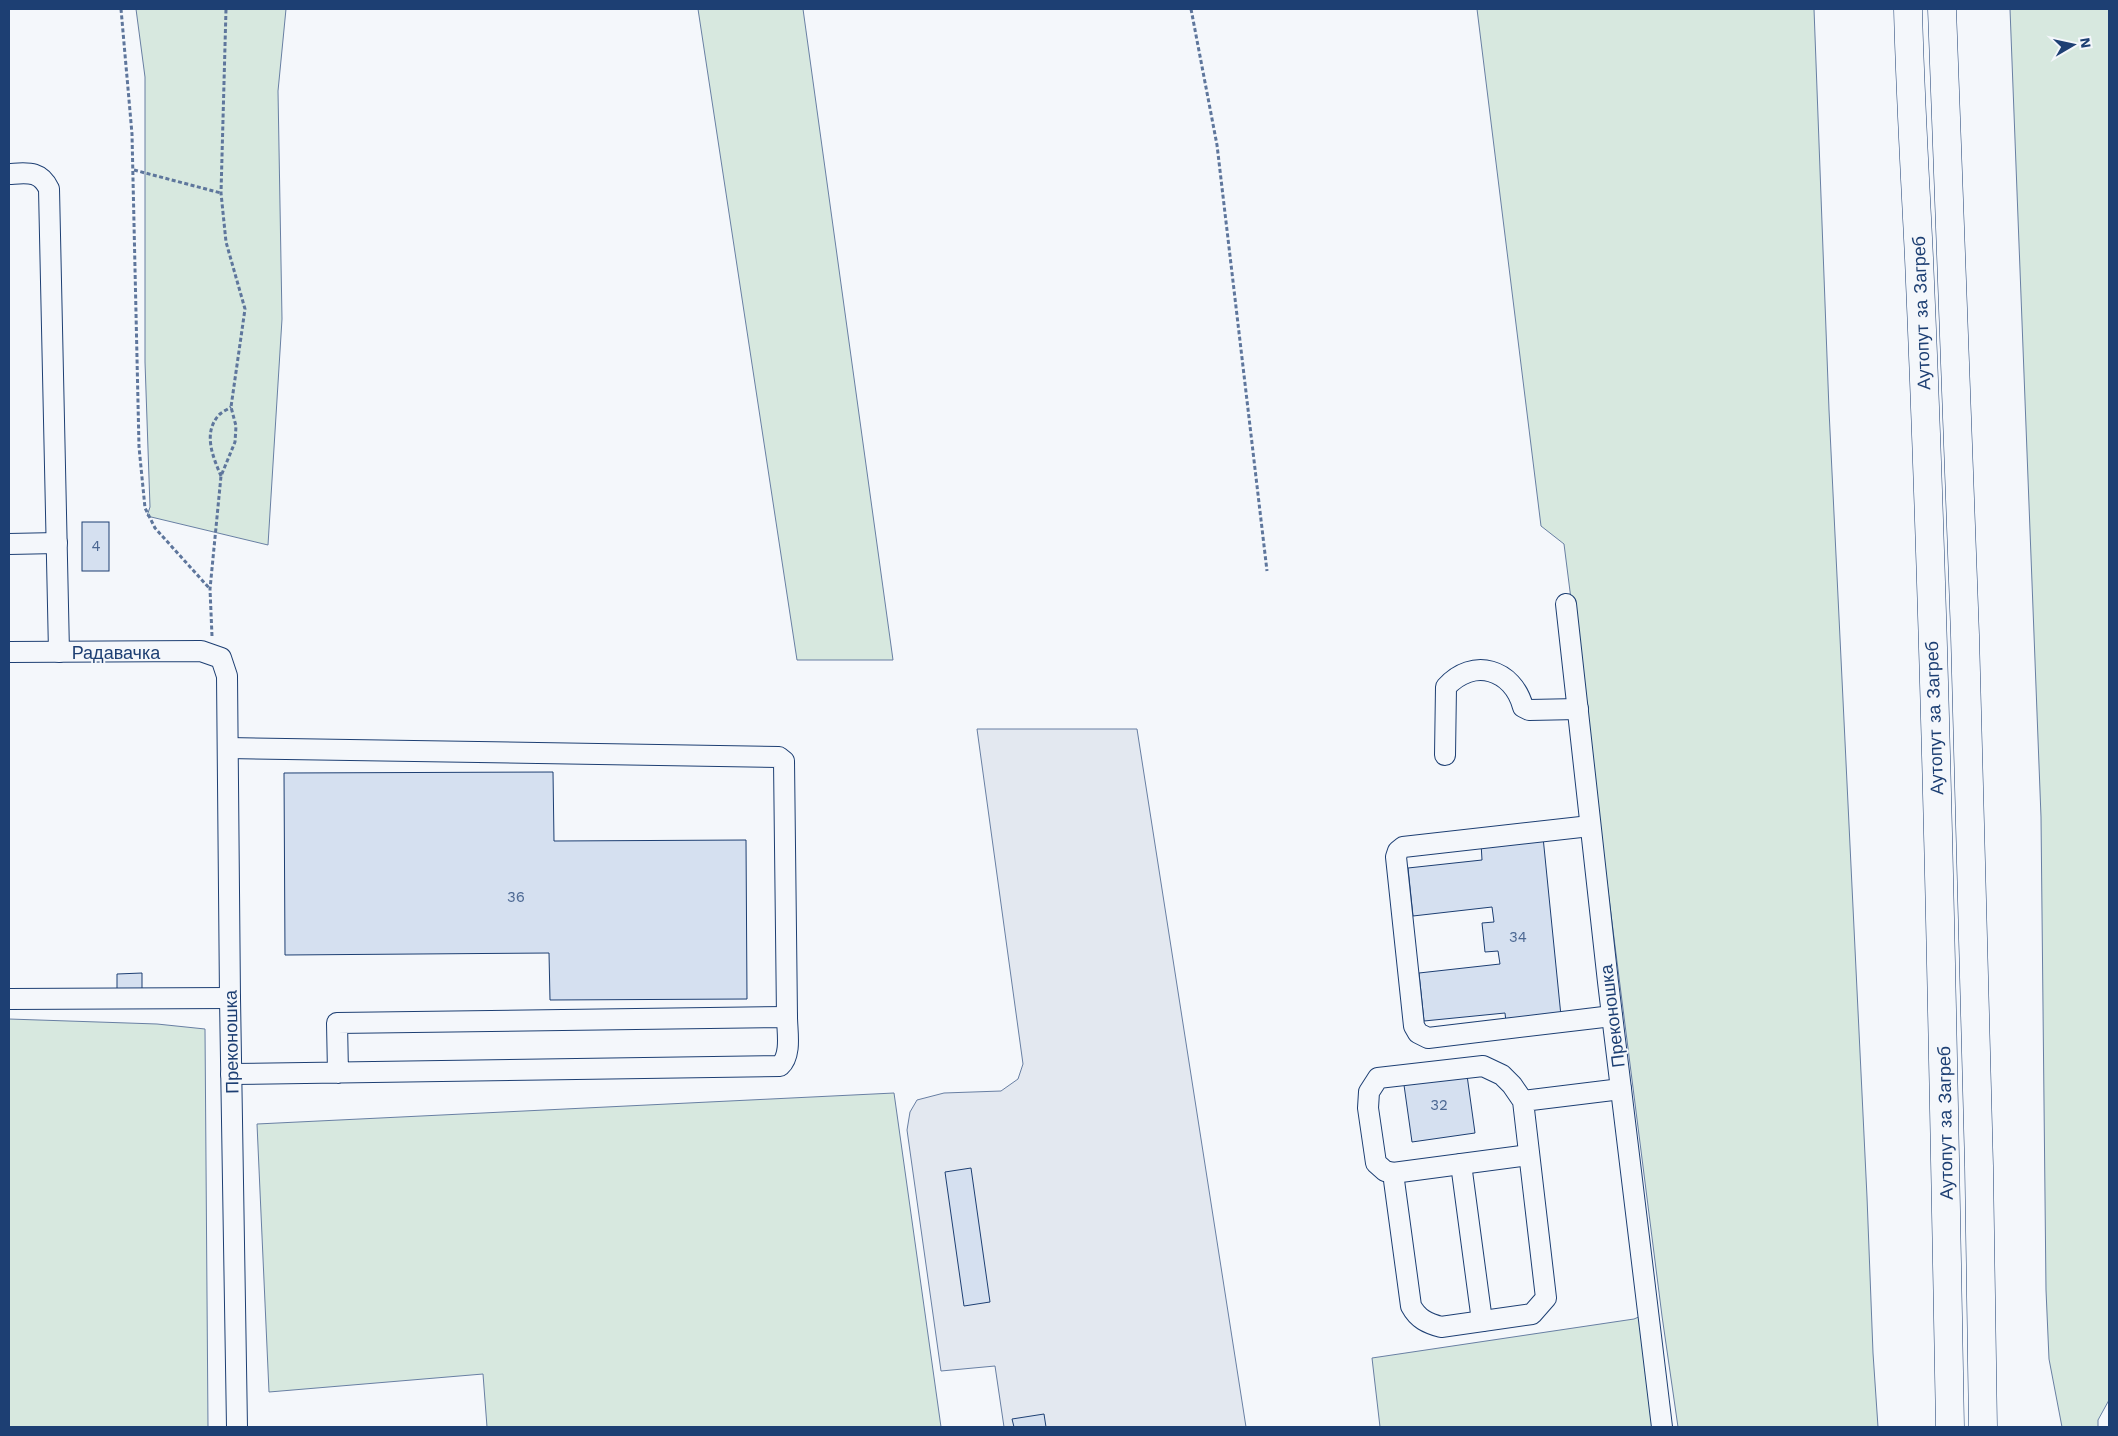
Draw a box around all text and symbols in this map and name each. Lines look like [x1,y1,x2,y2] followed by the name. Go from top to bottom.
[2048,20,2098,70] north arrow
[2077,37,2095,49] text: N
[1908,236,1934,390] street label: Аутопут за Загреб
[91,537,101,555] house number: 4
[1921,641,1947,795] street label: Аутопут за Загреб
[72,642,161,663] street label: Радавачка
[507,888,525,906] house number: 36
[1509,928,1527,946] house number: 34
[1595,962,1629,1069] street label: Преконошка
[220,989,242,1094] street label: Преконошка
[1933,1046,1957,1200] street label: Аутопут за Загреб
[1430,1096,1448,1114] house number: 32

